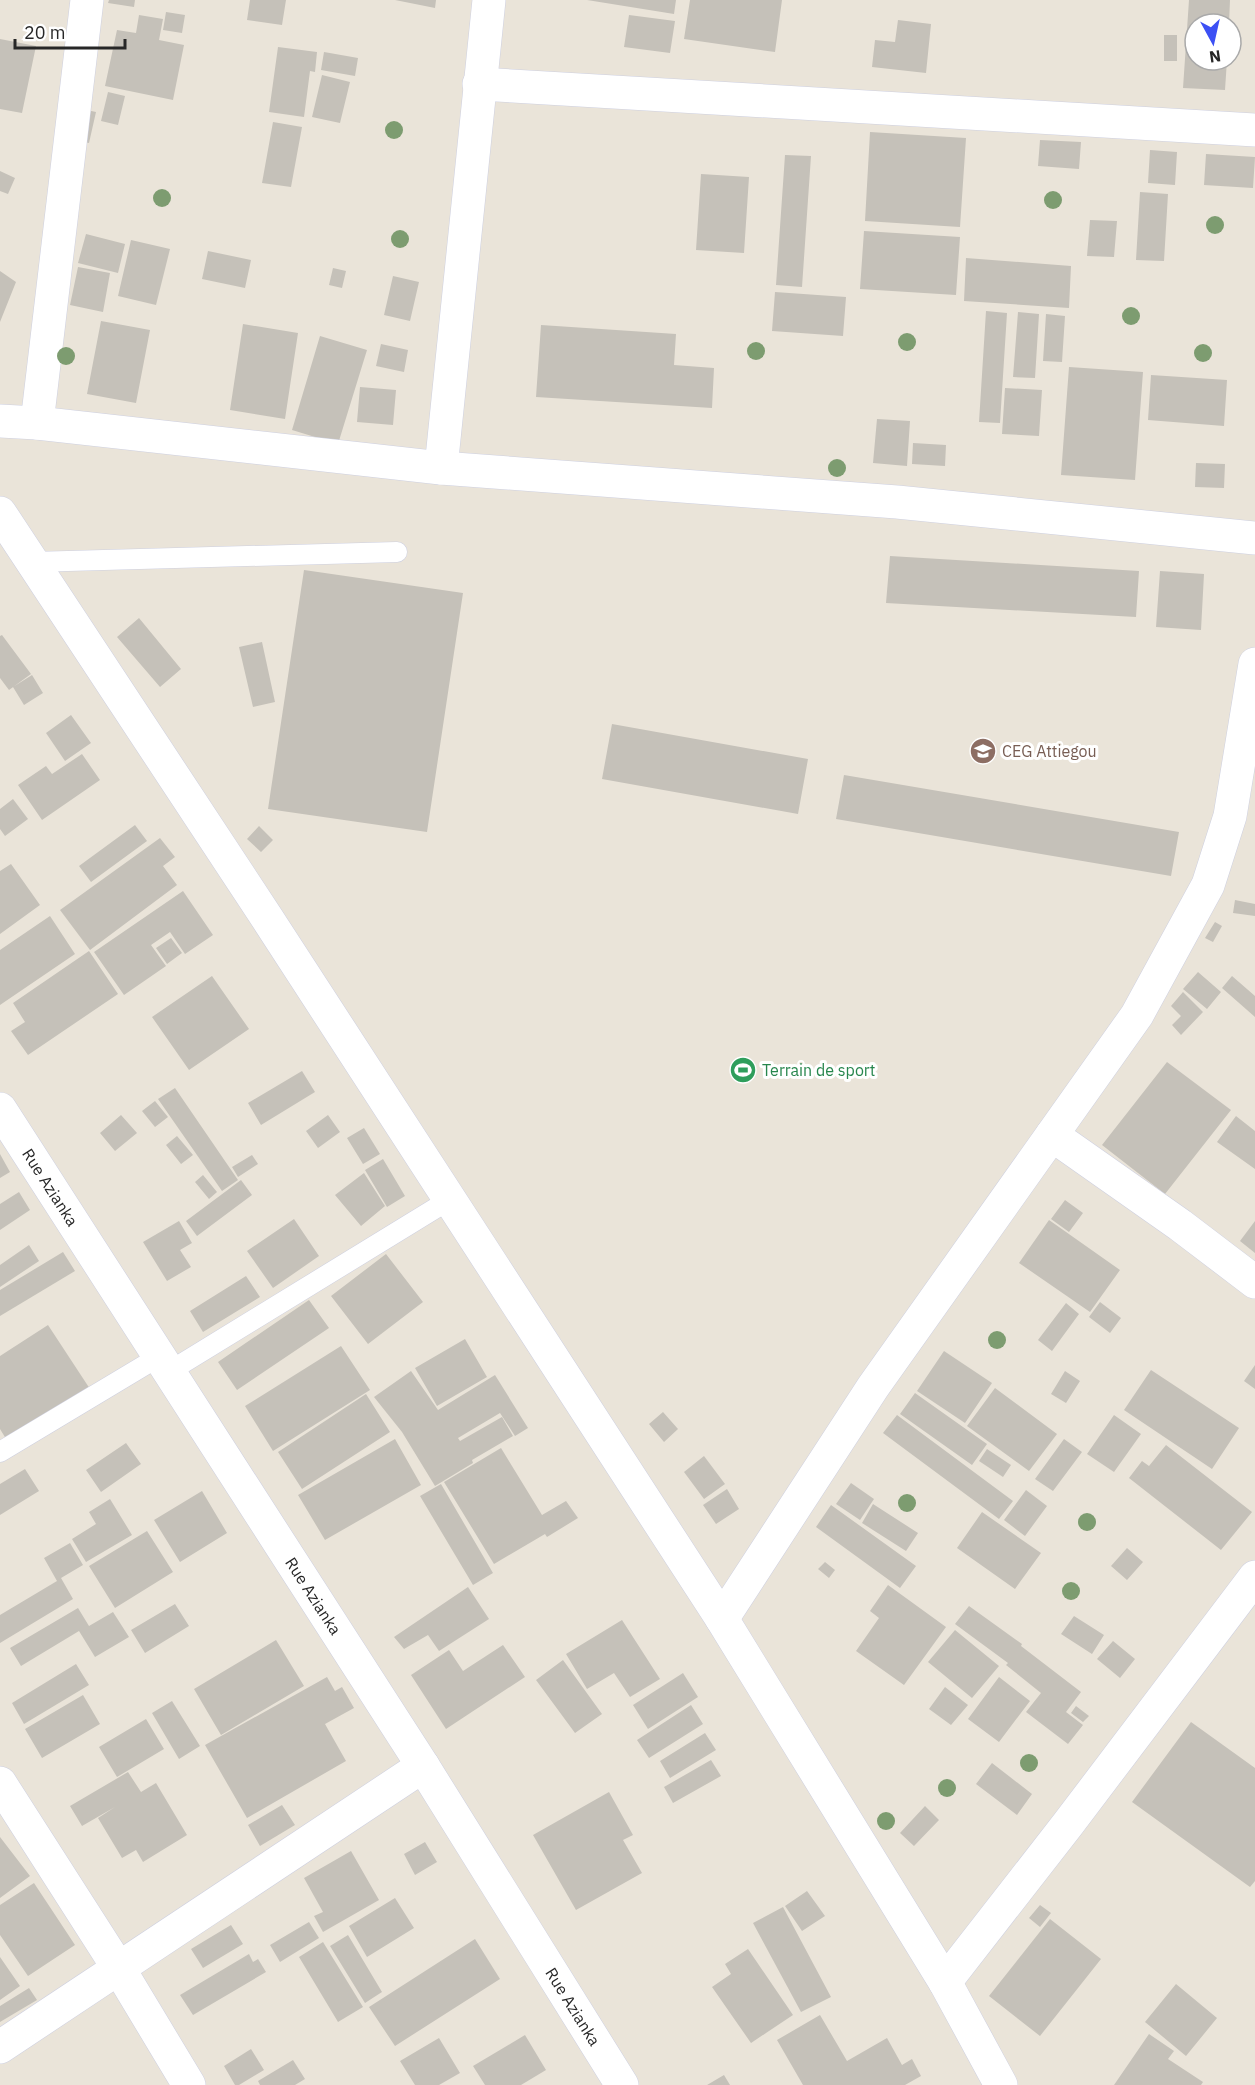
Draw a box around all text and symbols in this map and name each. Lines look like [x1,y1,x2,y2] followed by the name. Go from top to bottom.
[15,12,124,50] scale bar
[1183,12,1243,72] north arrow
[24,21,66,44] text: 20 m
[1208,46,1222,68] text: N
[968,736,998,766] school or university icon: CEG Attiegou
[1002,741,1097,761] place label: CEG Attiegou
[728,1055,758,1085] sports icon: Terrain de sport
[762,1060,875,1080] place label: Terrain de sport
[18,1145,83,1230] street label: Rue Azianka
[281,1553,346,1639] street label: Rue Azianka
[541,1964,605,2050] street label: Rue Azianka

